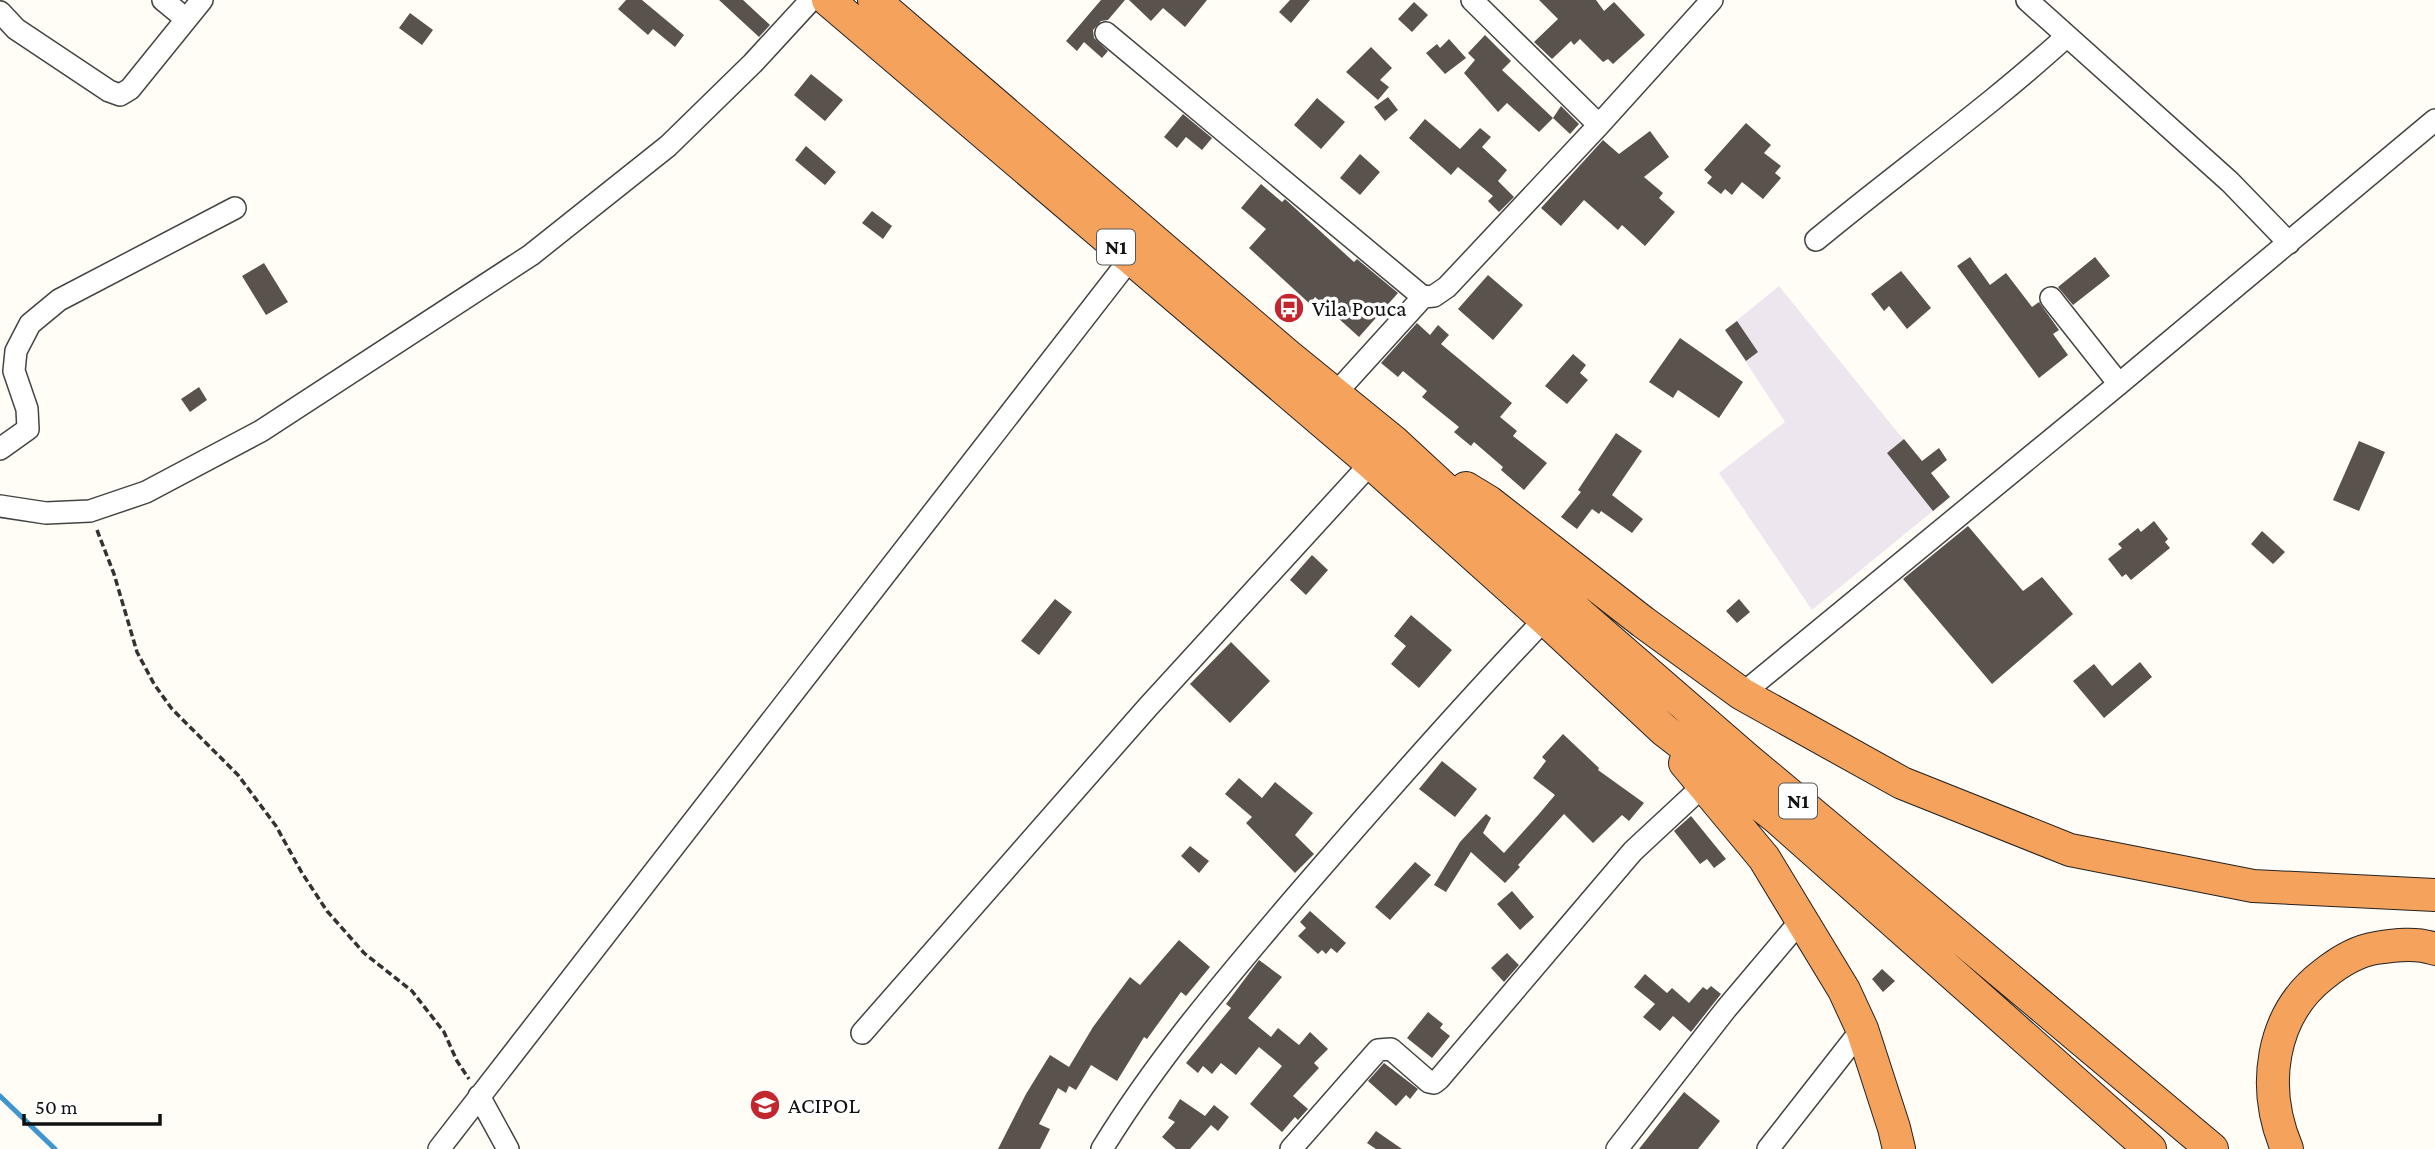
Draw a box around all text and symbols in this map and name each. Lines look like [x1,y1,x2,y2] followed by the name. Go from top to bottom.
[1097,230,1135,264] road number: N1
[1272,291,1306,325] bus stop icon: Vila Pouca
[1312,295,1407,321] place label: Vila Pouca
[1779,784,1817,818] road number: N1
[24,1082,161,1126] scale bar
[748,1088,782,1122] school or university icon: ACIPOL
[788,1092,860,1118] place label: ACIPOL
[35,1095,78,1119] text: 50 m

